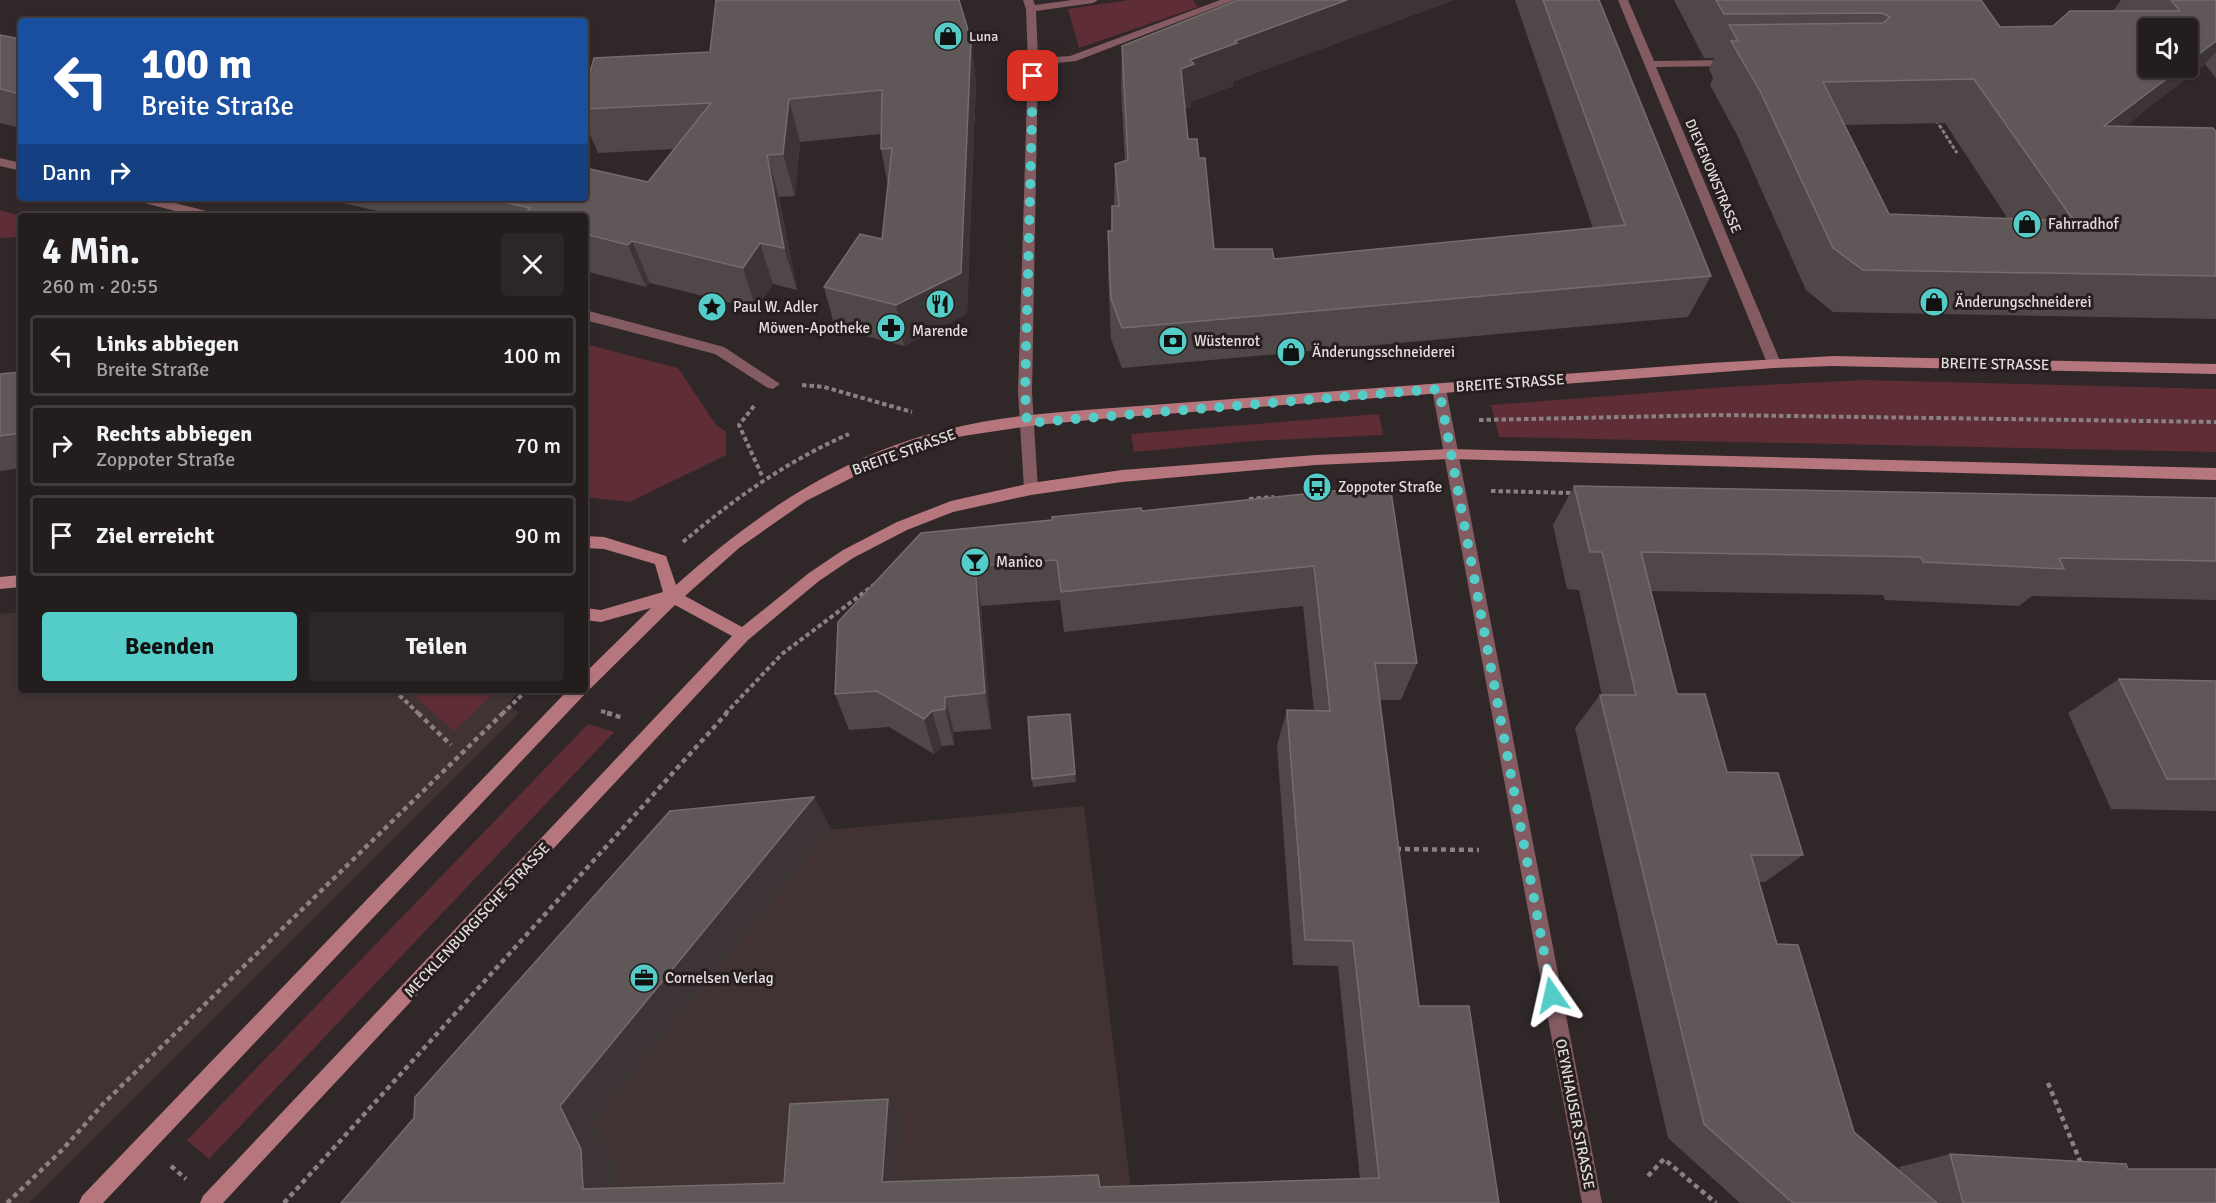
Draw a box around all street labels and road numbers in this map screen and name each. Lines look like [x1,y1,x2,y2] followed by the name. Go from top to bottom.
[1681,116,1745,236] street label: DIEVENOWSTRASSE
[1940,354,2050,374] street label: BREITE STRASSE
[1455,370,1565,396] street label: BREITE STRASSE
[850,425,958,479] street label: BREITE STRASSE
[401,839,553,1001] street label: MECKLENBURGISCHE STRASSE
[1552,1037,1598,1191] street label: OEYNHAUSER STRASSE

